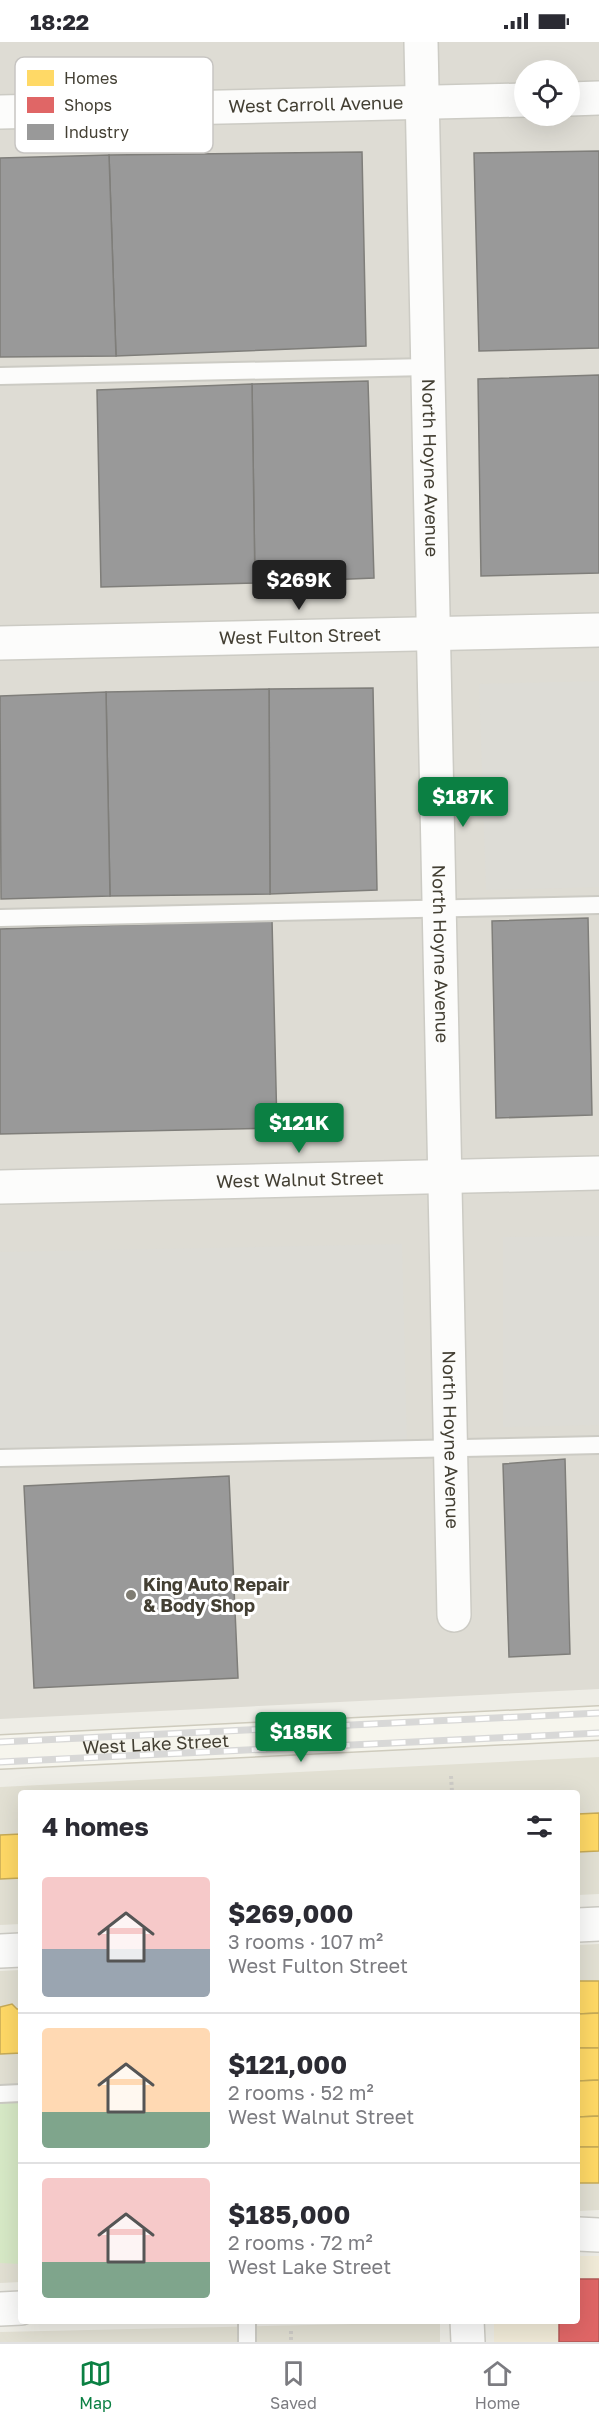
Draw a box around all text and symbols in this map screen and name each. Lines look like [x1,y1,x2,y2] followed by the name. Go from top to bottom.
[30,8,89,35] text: 18:22
[15,57,213,153] legend
[514,60,580,126] map controls
[514,60,580,126] button: locate
[64,68,118,88] text: Homes
[228,91,404,117] street label: West Carroll Avenue
[64,95,112,115] text: Shops
[64,122,129,142] text: Industry
[418,378,444,557] street label: North Hoyne Avenue
[257,560,341,611] pin: $269K
[266,567,332,591] text: $269K
[219,623,381,648] street label: West Fulton Street
[421,777,505,828] pin: $187K
[432,784,494,808] text: $187K
[428,864,454,1043] street label: North Hoyne Avenue
[257,1103,341,1154] pin: $121K
[269,1110,329,1134] text: $121K
[216,1166,384,1192] street label: West Walnut Street
[438,1350,464,1529] street label: North Hoyne Avenue
[143,1573,289,1616] place label: King Auto Repair & Body Shop
[124,1588,138,1602] marker: King Auto Repair & Body Shop
[259,1712,343,1763] pin: $185K
[269,1719,333,1743] text: $185K
[82,1729,230,1758] street label: West Lake Street
[523,1810,556,1843] icon: filters
[42,1811,149,1842] text: 4 homes
[228,1898,353,1929] text: $269,000
[90,1901,162,1973] icon: home
[228,1929,383,1953] text: 3 rooms · 107 m²
[228,1953,408,1977] text: West Fulton Street
[228,2049,347,2080] text: $121,000
[90,2052,162,2124] icon: home
[228,2080,374,2104] text: 2 rooms · 52 m²
[228,2104,414,2128] text: West Walnut Street
[228,2199,350,2230] text: $185,000
[90,2202,162,2274] icon: home
[228,2230,373,2254] text: 2 rooms · 72 m²
[228,2254,391,2278] text: West Lake Street
[79,2357,112,2413] tab: Map
[270,2357,317,2413] tab: Saved
[475,2357,520,2413] tab: Home

